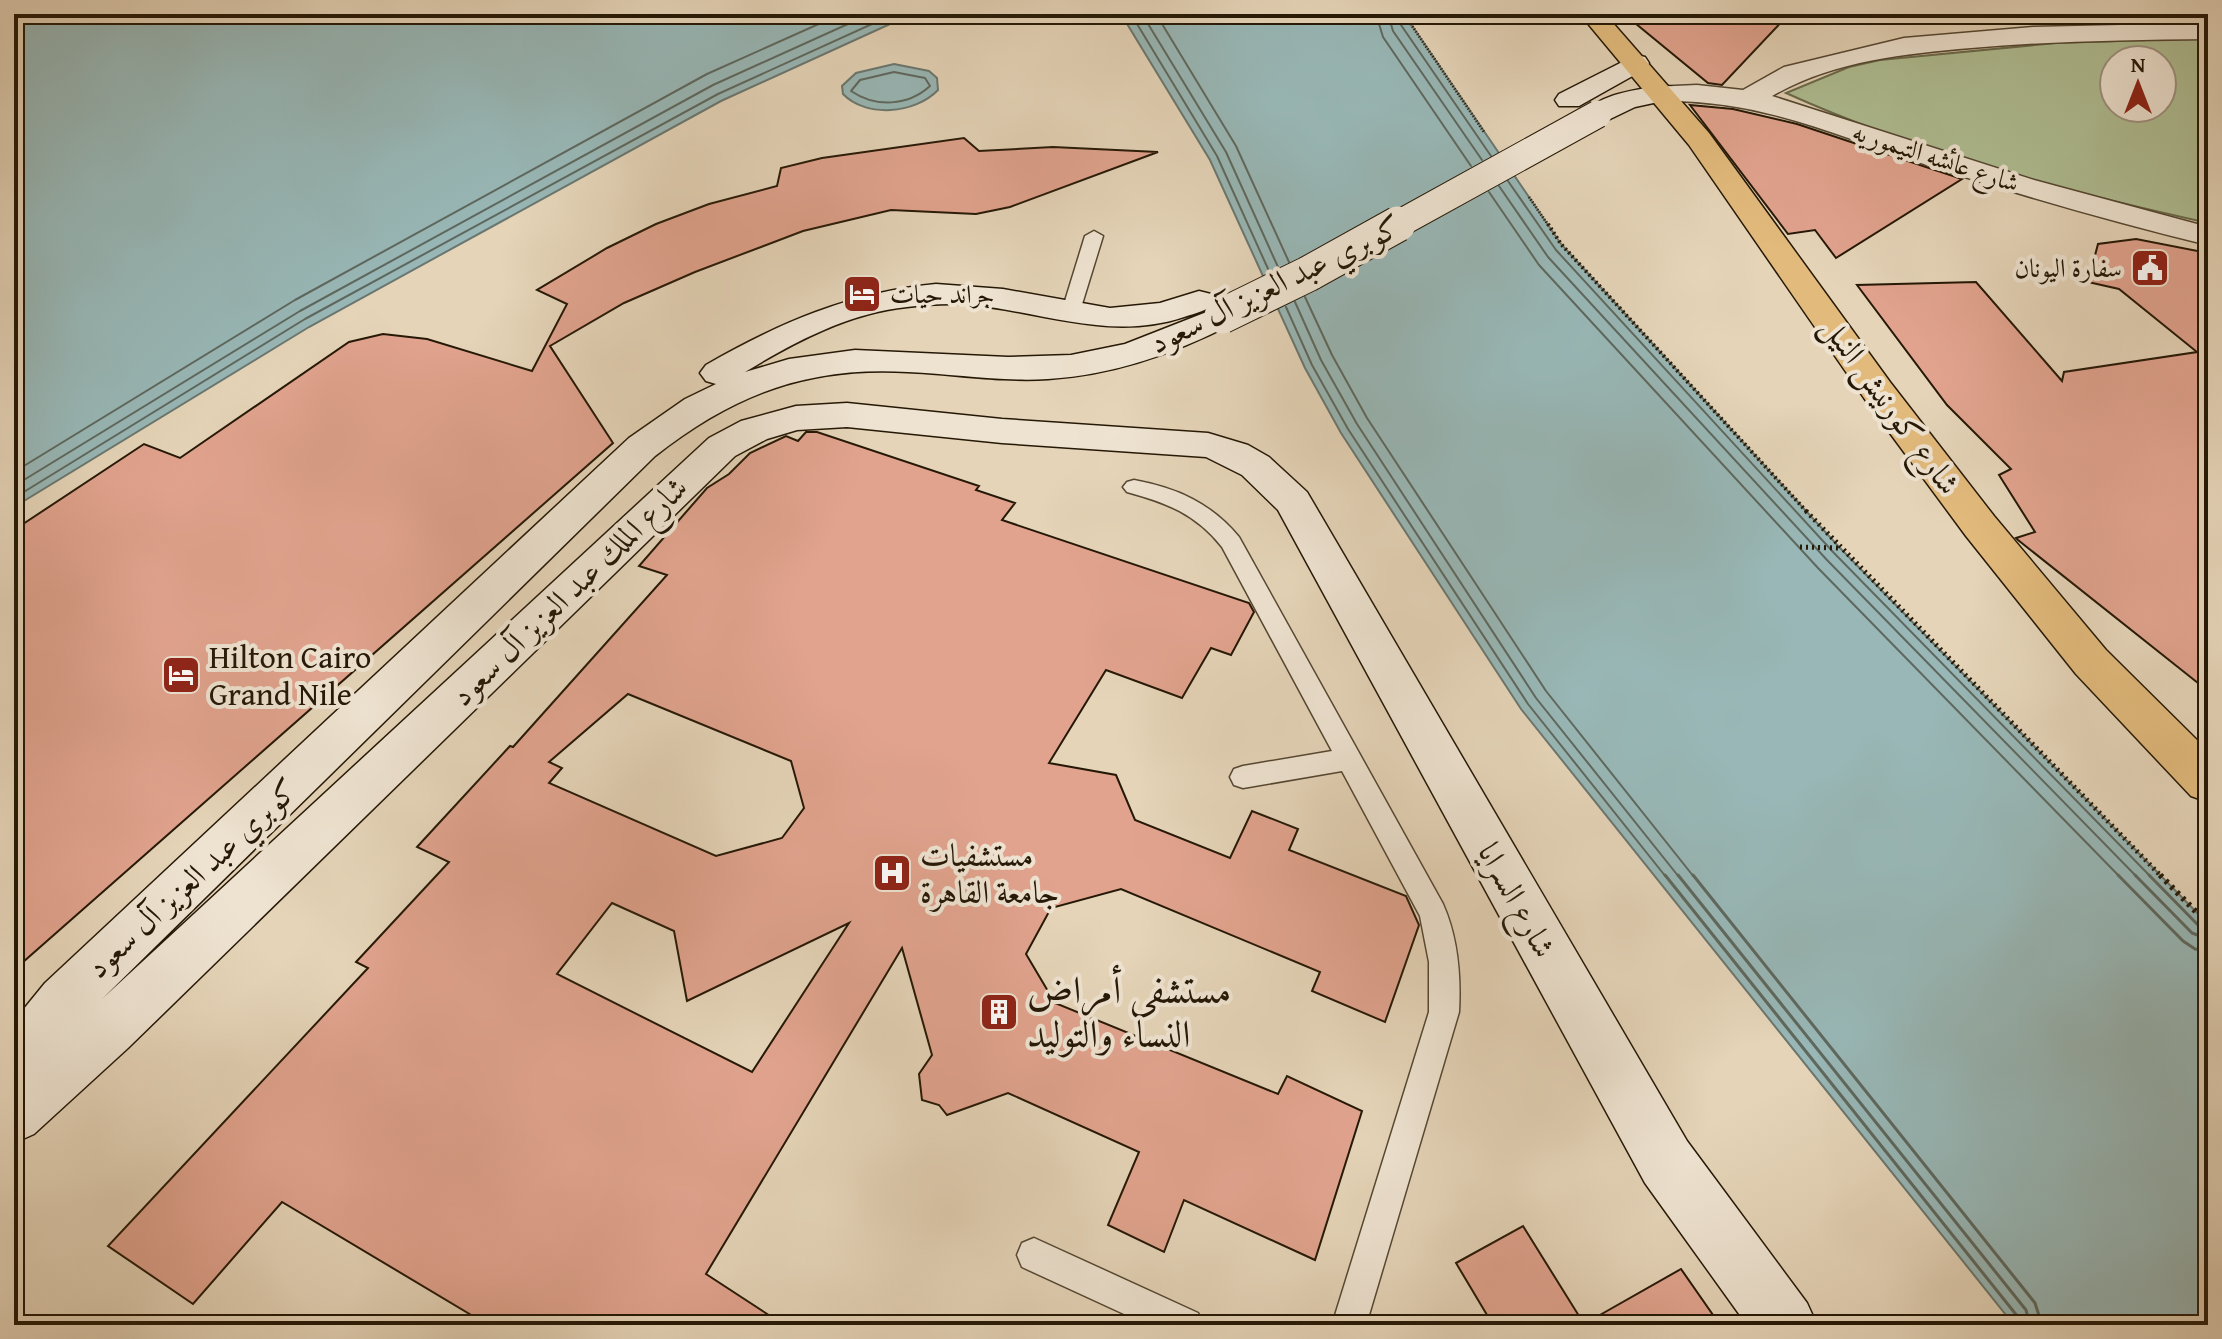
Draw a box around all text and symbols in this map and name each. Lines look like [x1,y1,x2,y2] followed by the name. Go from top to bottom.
[2098,44,2178,124] north arrow
[2131,48,2146,80] text: N
[1847,111,2025,205] street label: شارع عائشه التيموريه
[1141,202,1410,367] street label: كوبري عبد العزيز آل سعود
[2129,247,2171,289] public building icon: سفارة اليونان
[2014,248,2122,287] place label: سفارة اليونان
[841,273,883,315] hotel icon: جراند حيات
[890,274,995,313] place label: جراند حيات
[1807,305,1972,506] street label: شارع كورنيش النيل
[439,465,701,720] street label: شارع الملك عبد العزيز آل سعود
[209,633,371,717] place label: Hilton Cairo Grand Nile
[160,654,202,696] hotel icon: Hilton Cairo Grand Nile
[75,767,310,990] street label: كوبري عبد العزيز آل سعود
[920,831,1059,915] place label: مستشفيات جامعة القاهرة
[1463,834,1568,968] street label: شارع السرايا
[871,852,913,894] hospital icon: مستشفيات جامعة القاهرة
[1027,961,1231,1061] place label: مستشفى أمراض النساء والتوليد
[978,991,1020,1033] building icon: مستشفى أمراض النساء والتوليد

